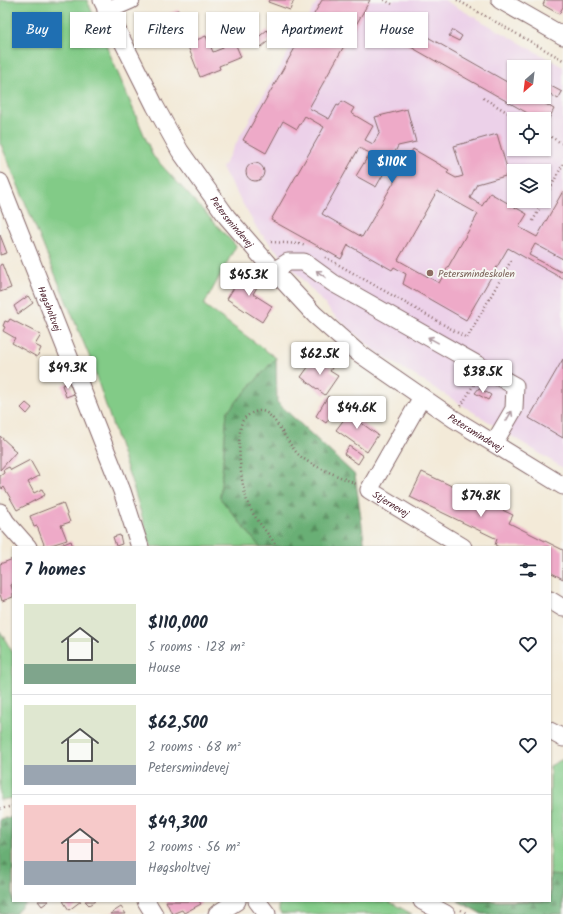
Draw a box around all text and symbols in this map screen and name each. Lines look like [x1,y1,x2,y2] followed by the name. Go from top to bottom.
[12,12,62,48] chip: Buy
[70,12,126,48] chip: Rent
[134,12,198,48] chip: Filters
[206,12,259,48] chip: New
[267,12,357,48] chip: Apartment
[365,12,428,48] chip: House
[507,60,551,104] north arrow
[507,60,551,208] map controls
[507,112,551,156] button: locate
[364,150,420,184] pin: $110K
[377,152,407,173] text: $110K
[507,164,551,208] button: layers
[206,193,258,252] street label: Petersmindevej
[216,263,282,297] pin: $45.3K
[229,265,269,286] text: $45.3K
[438,266,515,282] place label: Petersmindeskolen
[425,268,435,278] marker: Petersmindeskolen
[315,270,326,278] one-way arrow
[33,284,65,334] street label: Høgsholtvej
[427,335,439,343] one-way arrow
[287,342,353,376] pin: $62.5K
[300,344,340,365] text: $62.5K
[35,356,101,390] pin: $49.3K
[48,358,88,379] text: $49.3K
[450,360,516,394] pin: $38.5K
[463,362,503,383] text: $38.5K
[324,396,390,430] pin: $44.6K
[337,398,377,419] text: $44.6K
[444,410,506,457] street label: Petersmindevej
[506,410,514,422] one-way arrow
[448,484,514,518] pin: $74.8K
[461,486,501,507] text: $74.8K
[369,487,413,522] street label: Stjernevej
[24,557,86,584] text: 7 homes
[517,559,539,581] icon: filters
[148,610,208,637] text: $110,000
[56,620,104,668] icon: home
[517,633,539,655] icon: heart
[148,637,245,658] text: 5 rooms · 128 m²
[148,658,180,679] text: House
[148,710,208,737] text: $62,500
[56,721,104,769] icon: home
[517,734,539,756] icon: heart
[148,737,241,758] text: 2 rooms · 68 m²
[148,758,229,779] text: Petersmindevej
[148,810,207,837] text: $49,300
[56,821,104,869] icon: home
[517,834,539,856] icon: heart
[148,837,240,858] text: 2 rooms · 56 m²
[148,858,210,879] text: Høgsholtvej

